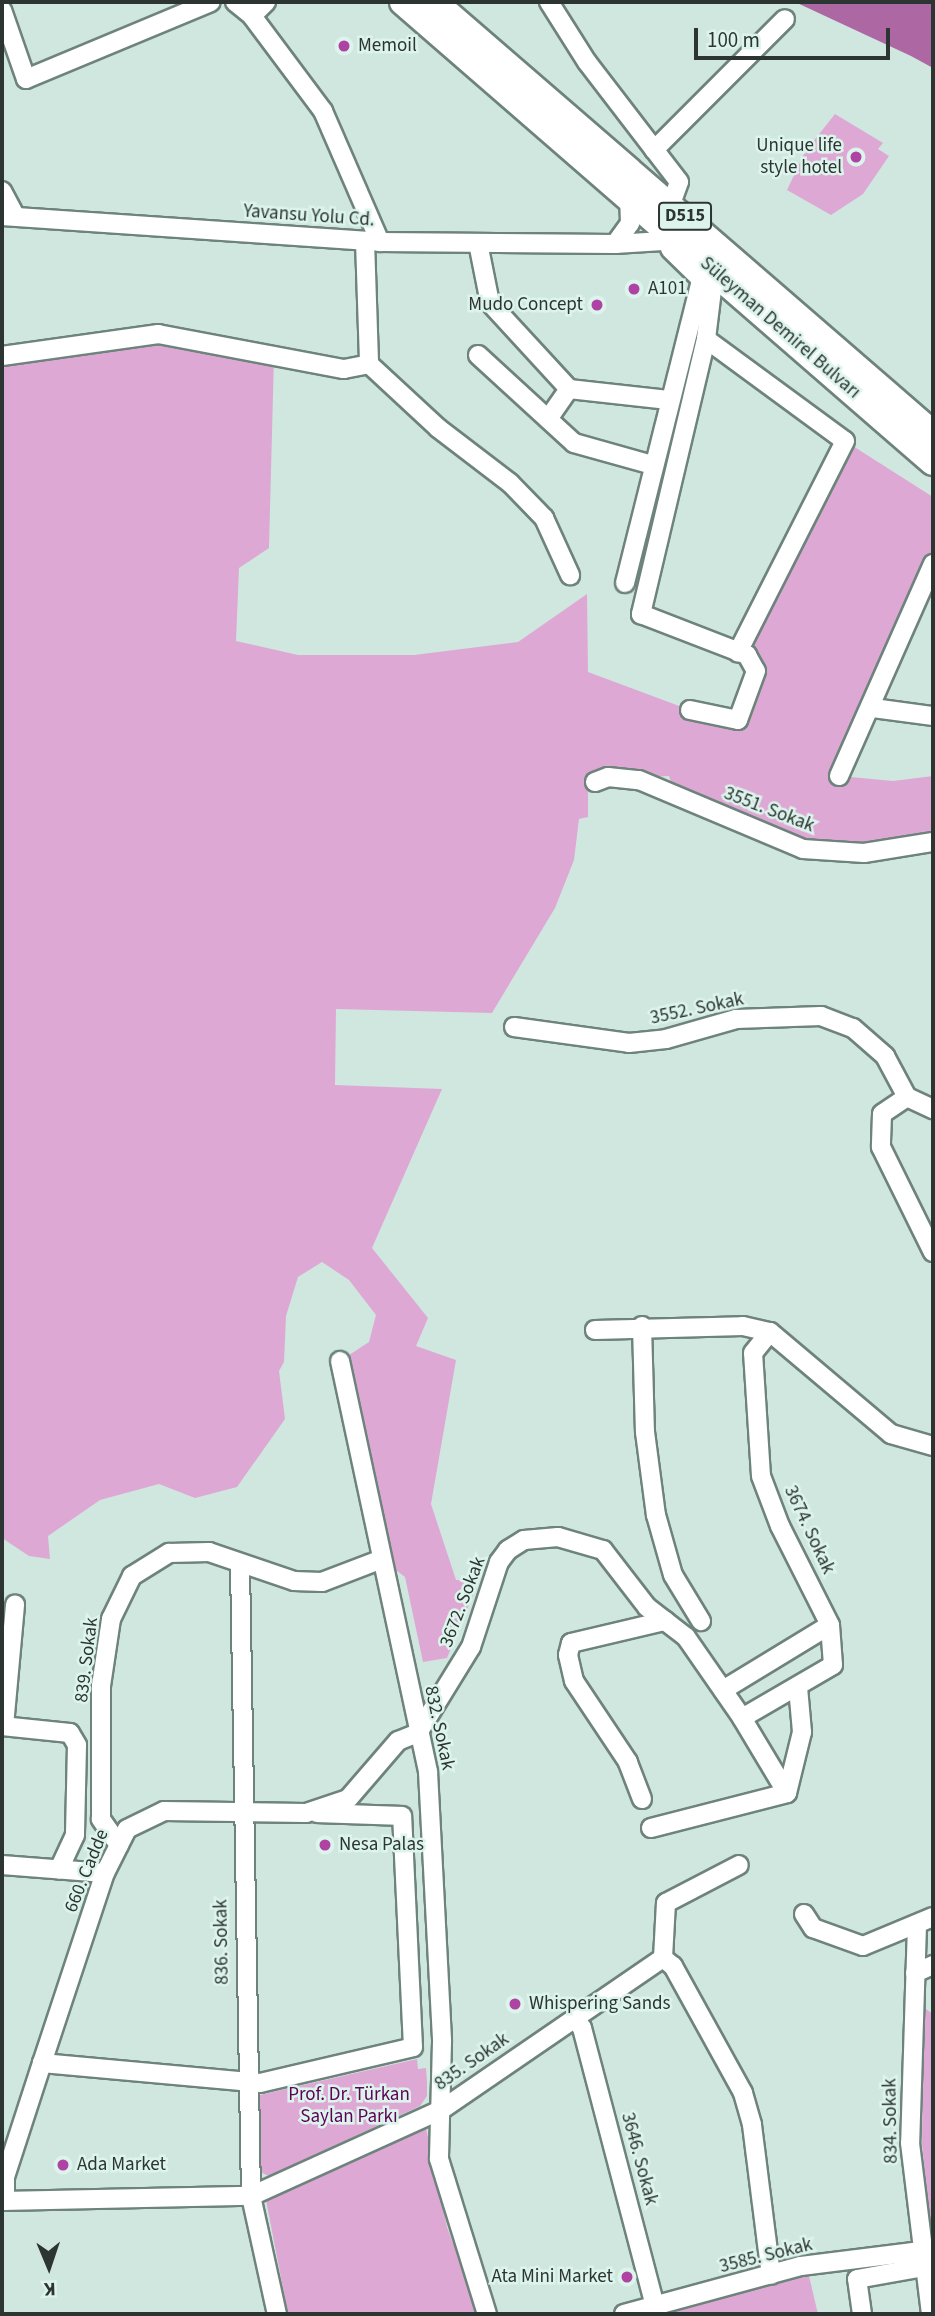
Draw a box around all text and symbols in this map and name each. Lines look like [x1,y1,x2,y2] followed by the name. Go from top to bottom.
[697,14,893,58] scale bar
[707,25,760,55] text: 100 m
[358,35,417,57] place label: Memoil
[336,38,352,54] marker: Memoil
[756,135,842,179] place label: Unique life style hotel
[848,149,864,165] marker: Unique life style hotel
[243,200,375,232] street label: Yavansu Yolu Cd.
[657,202,713,230] road number: D515
[695,252,865,404] street label: Süleyman Demirel Bulvarı
[648,278,687,300] place label: A101
[626,281,642,297] marker: A101
[468,294,583,316] place label: Mudo Concept
[589,297,605,313] marker: Mudo Concept
[721,782,817,838] street label: 3551. Sokak
[648,988,746,1030] street label: 3552. Sokak
[779,1482,839,1578] street label: 3674. Sokak
[435,1554,491,1650] street label: 3672. Sokak
[70,1616,104,1704] street label: 839. Sokak
[419,1684,459,1772] street label: 832. Sokak
[60,1826,114,1916] street label: 660. Cadde
[339,1834,424,1856] place label: Nesa Palas
[317,1837,333,1853] marker: Nesa Palas
[210,1899,234,1985] street label: 836. Sokak
[529,1993,671,2015] place label: Whispering Sands
[507,1996,523,2012] marker: Whispering Sands
[430,2028,514,2096] street label: 835. Sokak
[879,2078,903,2164] street label: 834. Sokak
[288,2084,410,2128] park label: Prof. Dr. Türkan Saylan Parkı
[616,2110,662,2208] street label: 3646. Sokak
[77,2154,166,2176] place label: Ada Market
[55,2157,71,2173] marker: Ada Market
[14,2232,84,2302] north arrow
[717,2233,815,2279] street label: 3585. Sokak
[491,2266,613,2288] place label: Ata Mini Market
[619,2269,635,2285] marker: Ata Mini Market
[43,2275,56,2302] text: K

